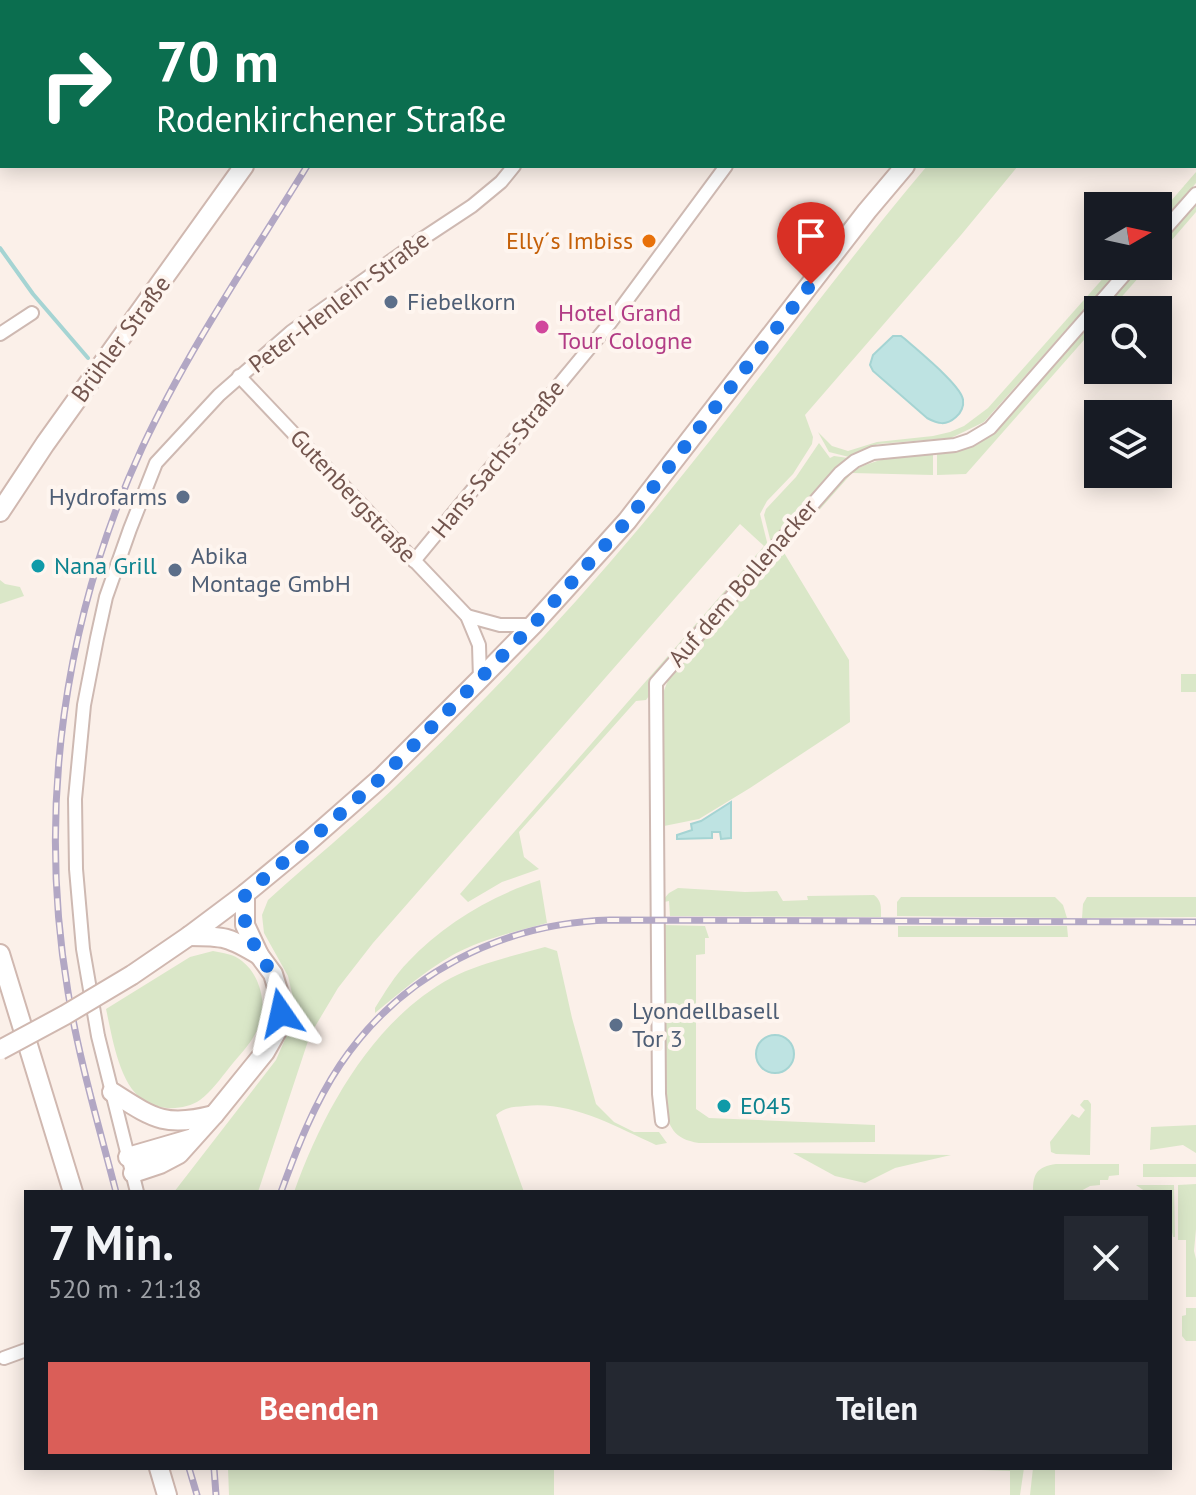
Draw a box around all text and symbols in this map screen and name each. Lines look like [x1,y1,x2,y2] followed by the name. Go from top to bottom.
[156,25,279,97] text: 70 m
[24,32,128,136] icon: right
[156,95,507,142] text: Rodenkirchener Straße
[1084,192,1172,280] north arrow
[1084,192,1172,488] map controls
[777,202,845,284] pin
[789,214,833,258] icon: arrive
[242,224,435,380] street label: Peter-Henlein-Straße
[506,225,633,256] place label: Elly´s Imbiss
[640,232,658,250] marker: Elly´s Imbiss
[64,269,177,408] street label: Brühler Straße
[407,286,516,317] place label: Fiebelkorn
[382,293,400,311] marker: Fiebelkorn
[1084,296,1172,384] button: search
[558,297,692,356] place label: Hotel Grand Tour Cologne
[533,318,551,336] marker: Hotel Grand Tour Cologne
[424,373,571,544] street label: Hans-Sachs-Straße
[1084,400,1172,488] button: layers
[283,422,423,569] street label: Gutenbergstraße
[49,481,167,512] place label: Hydrofarms
[174,488,192,506] marker: Hydrofarms
[661,492,824,673] street label: Auf dem Bollenacker
[191,540,351,599] place label: Abika Montage GmbH
[54,550,157,581] place label: Nana Grill
[29,557,47,575] marker: Nana Grill
[166,561,184,579] marker: Abika Montage GmbH
[239,971,323,1055] position arrow
[632,995,779,1054] place label: Lyondellbasell Tor 3
[607,1016,625,1034] marker: Lyondellbasell Tor 3
[740,1090,792,1121] place label: E045
[715,1097,733,1115] marker: E045
[48,1211,174,1273] text: 7 Min.
[1064,1216,1148,1300] button: close
[48,1272,202,1305] text: 520 m · 21:18
[48,1362,590,1454] button: Beenden
[606,1362,1148,1454] button: Teilen

